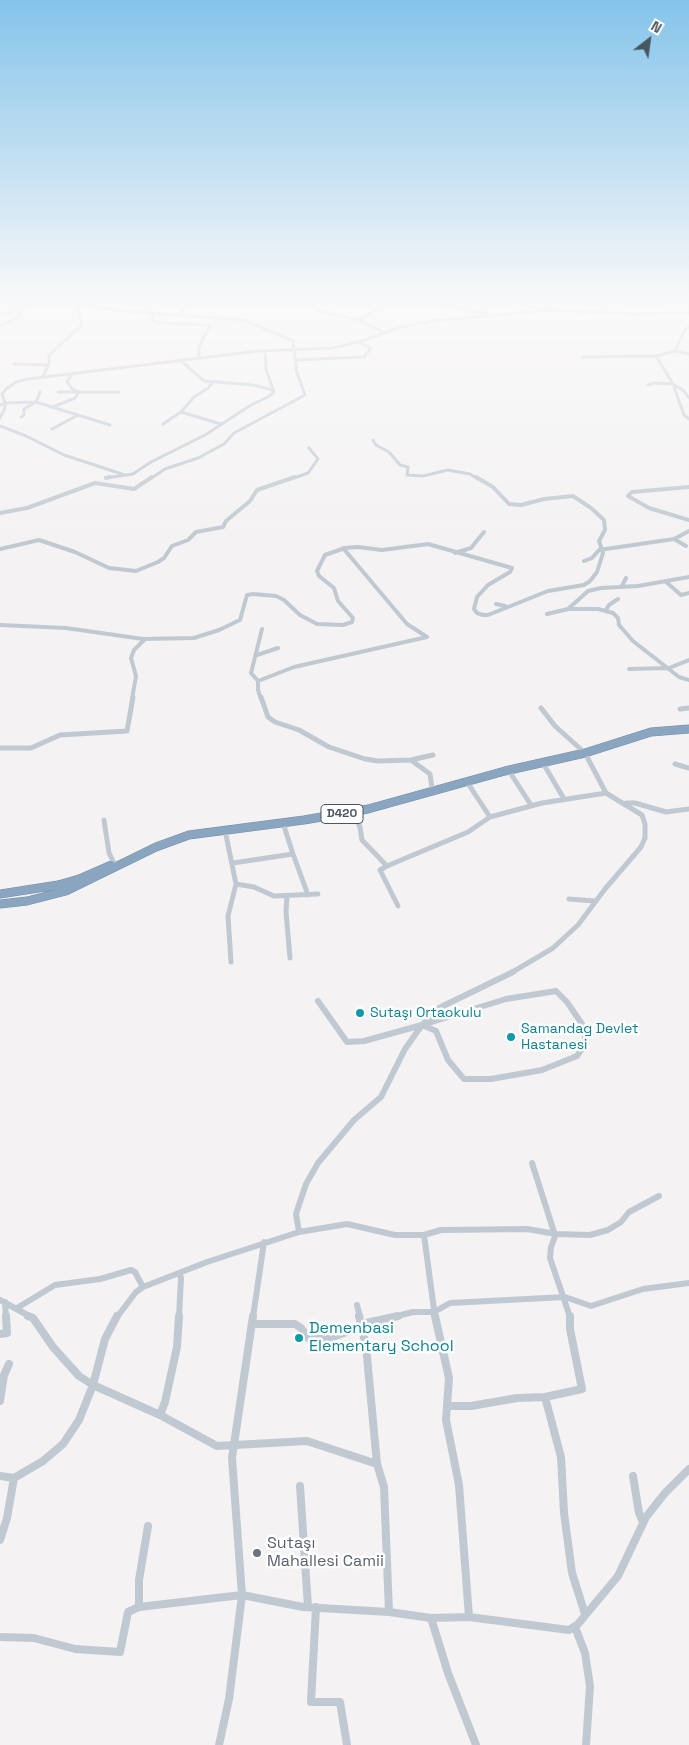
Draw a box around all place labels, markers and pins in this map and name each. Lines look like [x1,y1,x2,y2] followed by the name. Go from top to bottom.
[370,1005,482,1021] place label: Sutaşı Ortaokulu
[354,1007,366,1019] marker: Sutaşı Ortaokulu
[521,1021,638,1054] place label: Samandag Devlet Hastanesi
[505,1031,517,1043] marker: Samandag Devlet Hastanesi
[309,1319,454,1357] place label: Demenbasi Elementary School
[293,1332,305,1344] marker: Demenbasi Elementary School
[267,1534,384,1572] place label: Sutaşı Mahallesi Camii
[251,1547,263,1559] marker: Sutaşı Mahallesi Camii

